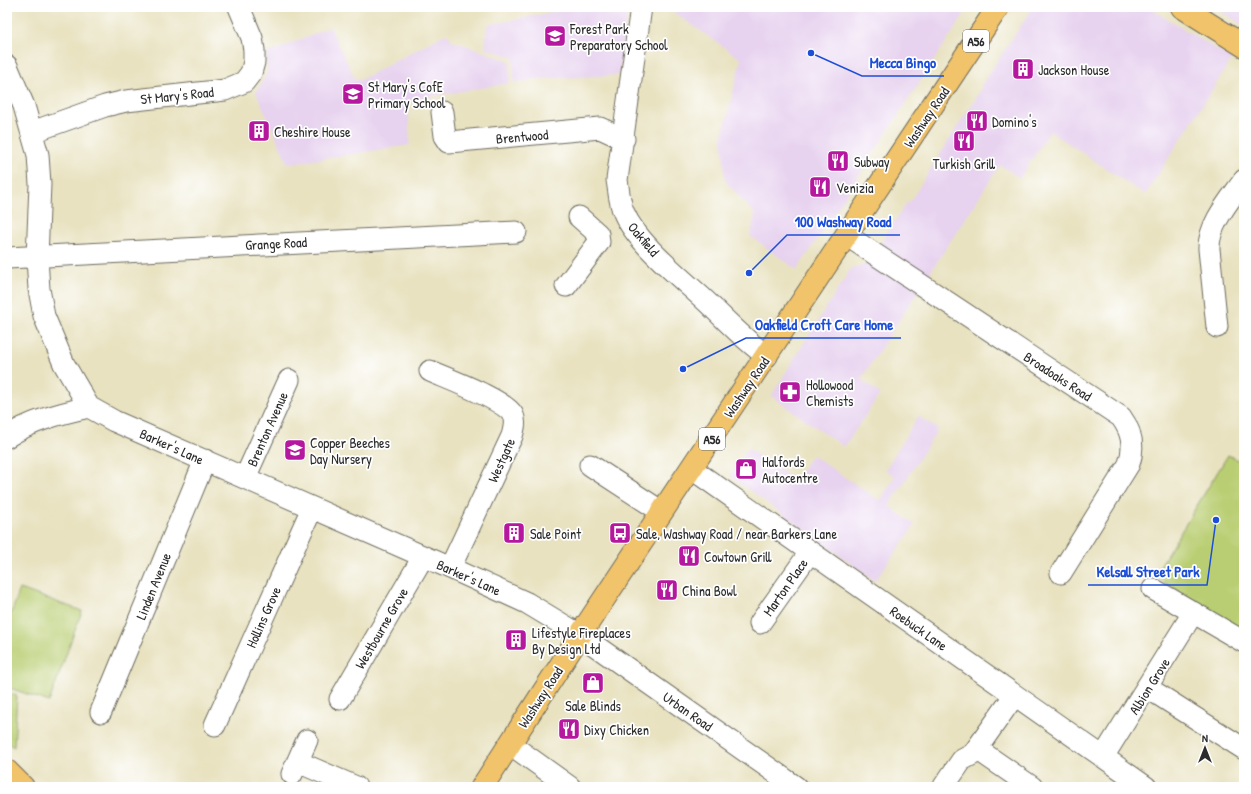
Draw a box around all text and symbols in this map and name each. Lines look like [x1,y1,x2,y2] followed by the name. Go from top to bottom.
[569,19,668,55] place label: Forest Park Preparatory School
[542,23,568,49] school or university icon: Forest Park Preparatory School
[963,30,989,52] road number: A56
[862,49,944,76] callout: Mecca Bingo
[870,52,936,74] text: Mecca Bingo
[1010,56,1036,82] building icon: Jackson House
[1038,60,1110,79] place label: Jackson House
[368,77,446,113] place label: St Mary's CofE Primary School
[340,81,366,107] school or university icon: St Mary's CofE Primary School
[139,82,215,109] street label: St Mary's Road
[899,82,954,152] street label: Washway Road
[964,108,990,134] restaurant icon: Domino's
[992,112,1037,131] place label: Domino's
[246,118,272,144] building icon: Cheshire House
[274,122,351,141] place label: Cheshire House
[495,124,549,148] street label: Brentwood
[951,128,977,154] restaurant icon: Turkish Grill
[825,148,851,174] restaurant icon: Subway
[854,152,890,172] place label: Subway
[933,154,996,173] place label: Turkish Grill
[807,174,833,200] restaurant icon: Venizia
[836,178,874,197] place label: Venizia
[787,208,900,235] callout: 100 Washway Road
[795,211,892,233] text: 100 Washway Road
[624,218,664,261] street label: Oakfield
[245,232,308,255] street label: Grange Road
[746,311,901,338] callout: Oakfield Croft Care Home
[755,314,893,335] text: Oakfield Croft Care Home
[1020,347,1096,405] street label: Broadoaks Road
[719,352,774,422] street label: Washway Road
[806,375,854,410] place label: Hollowood Chemists
[777,379,803,405] pharmacy icon: Hollowood Chemists
[242,388,292,469] street label: Brenton Avenue
[137,423,207,469] street label: Barker's Lane
[699,428,725,450] road number: A56
[310,433,390,469] place label: Copper Beeches Day Nursery
[483,435,520,486] street label: Westgate
[282,437,308,463] school or university icon: Copper Beeches Day Nursery
[762,452,818,487] place label: Halfords Autocentre
[733,456,759,482] shop icon: Halfords Autocentre
[501,520,527,546] building icon: Sale Point
[607,520,633,546] bus stop icon: Sale, Washway Road / near Barkers Lane
[530,524,581,543] place label: Sale Point
[636,524,837,544] place label: Sale, Washway Road / near Barkers Lane
[676,543,702,569] restaurant icon: Cowtown Grill
[704,547,773,566] place label: Cowtown Grill
[131,549,175,622] street label: Linden Avenue
[434,554,504,600] street label: Barker's Lane
[758,554,812,620] street label: Marton Place
[1088,558,1207,585] callout: Kelsall Street Park
[1097,561,1200,582] text: Kelsall Street Park
[654,577,680,603] restaurant icon: China Bowl
[682,581,737,600] place label: China Bowl
[241,583,285,651] street label: Hollins Grove
[350,584,412,672] street label: Westbourne Grove
[887,601,952,655] street label: Roebuck Lane
[532,623,631,659] place label: Lifestyle Fireplaces By Design Ltd
[503,627,529,653] building icon: Lifestyle Fireplaces By Design Ltd
[1124,654,1174,718] street label: Albion Grove
[513,662,568,732] street label: Washway Road
[580,670,606,696] shop icon: Sale Blinds
[659,687,717,735] street label: Urban Road
[565,696,621,715] place label: Sale Blinds
[556,716,582,742] restaurant icon: Dixy Chicken
[584,720,649,740] place label: Dixy Chicken
[1185,728,1225,768] north arrow
[1202,731,1208,745] text: N

